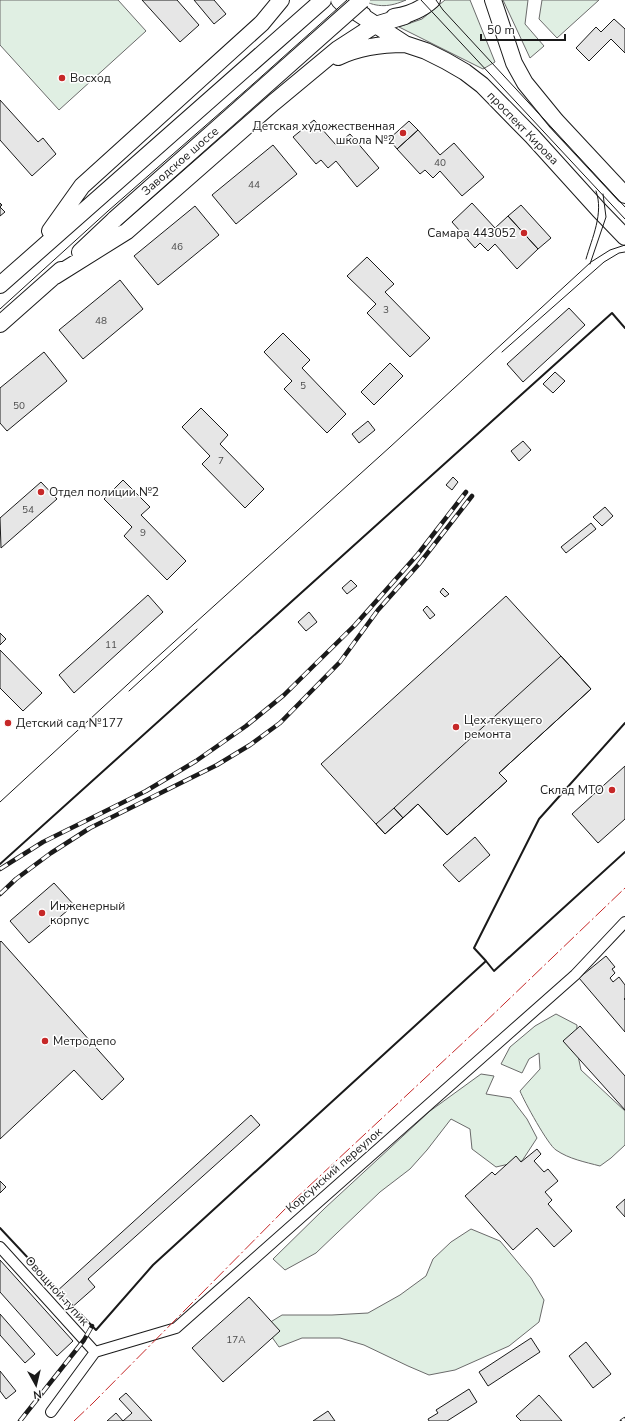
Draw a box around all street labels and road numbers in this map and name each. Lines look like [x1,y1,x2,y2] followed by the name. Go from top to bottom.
[484,88,562,168] street label: проспект Кирова
[138,123,222,199] street label: Заводское шоссе
[282,1123,386,1216] street label: Корсунский переулок
[21,1253,93,1330] street label: Овощной тупик

